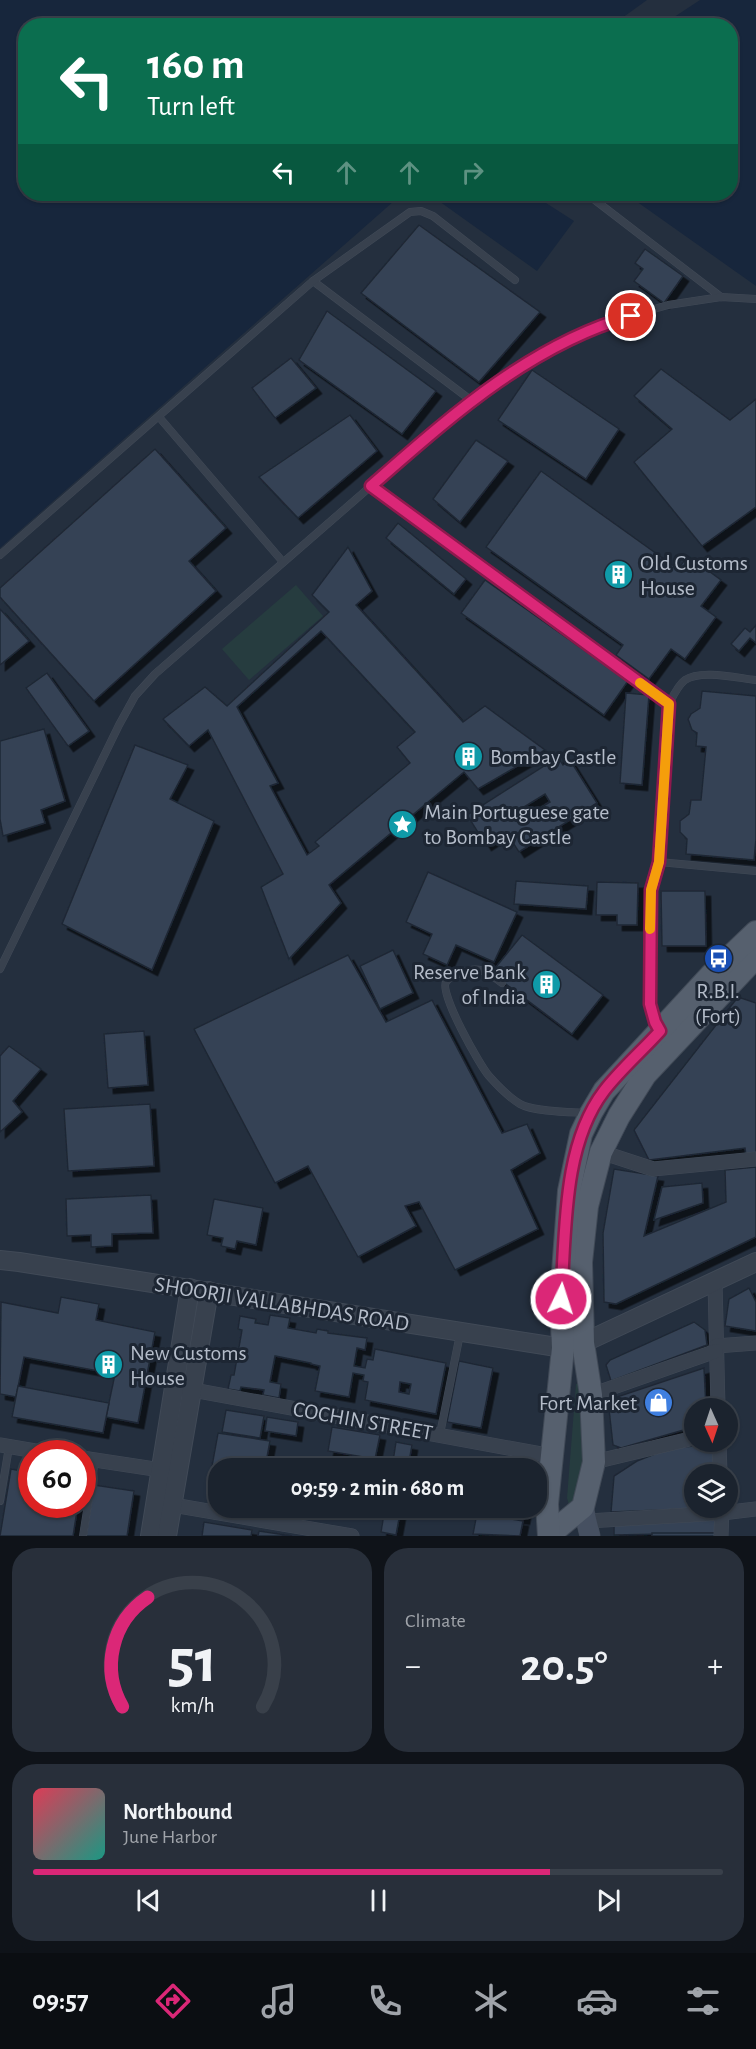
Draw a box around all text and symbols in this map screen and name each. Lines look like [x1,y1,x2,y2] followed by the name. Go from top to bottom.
[48,42,126,120] icon: left
[147,44,245,86] text: 160 m
[147,93,235,120] text: Turn left
[267,156,300,189] icon: left
[330,156,363,189] icon: ahead
[393,156,426,189] icon: ahead
[456,156,489,189] icon: right
[605,290,656,341] pin
[614,299,647,332] icon: arrive
[640,552,748,599] place label: Old Customs House
[603,559,635,591] building icon: Old Customs House
[453,740,485,772] building icon: Bombay Castle
[490,746,616,768] place label: Bombay Castle
[424,801,609,848] place label: Main Portuguese gate to Bombay Castle
[387,808,419,840] place icon: Main Portuguese gate to Bombay Castle
[702,942,734,974] bus stop icon: R.B.I. (Fort)
[413,961,526,1008] place label: Reserve Bank of India
[531,968,563,1000] building icon: Reserve Bank of India
[695,980,741,1027] place label: R.B.I. (Fort)
[529,1267,593,1331] position arrow
[153,1273,411,1335] street label: SHOORJI VALLABHDAS ROAD
[130,1342,247,1389] place label: New Customs House
[93,1349,125,1381] building icon: New Customs House
[642,1386,674,1418] shop icon: Fort Market
[539,1392,637,1414] place label: Fort Market
[291,1398,435,1444] street label: COCHIN STREET
[684,1398,738,1452] north arrow
[684,1398,738,1518] map controls
[18,1440,96,1518] speed limit sign: 60
[684,1464,738,1518] button: layers
[291,1477,464,1499] text: 09:59 · 2 min · 680 m
[405,1611,466,1631] text: Climate
[167,1631,217,1693] text: 51
[520,1644,608,1689] text: 20.5°
[405,1650,421,1683] text: −
[707,1650,723,1683] text: +
[170,1695,214,1716] text: km/h
[123,1801,232,1823] text: Northbound
[123,1827,217,1847] text: June Harbor
[132,1884,165,1917] icon: previous
[362,1884,395,1917] icon: pause
[592,1884,625,1917] icon: next
[152,1980,194,2022] icon: directions
[258,1980,300,2022] icon: music
[364,1980,406,2022] icon: phone
[470,1980,512,2022] icon: climate
[576,1980,618,2022] icon: car
[682,1980,724,2022] icon: filters
[32,1987,89,2014] text: 09:57

